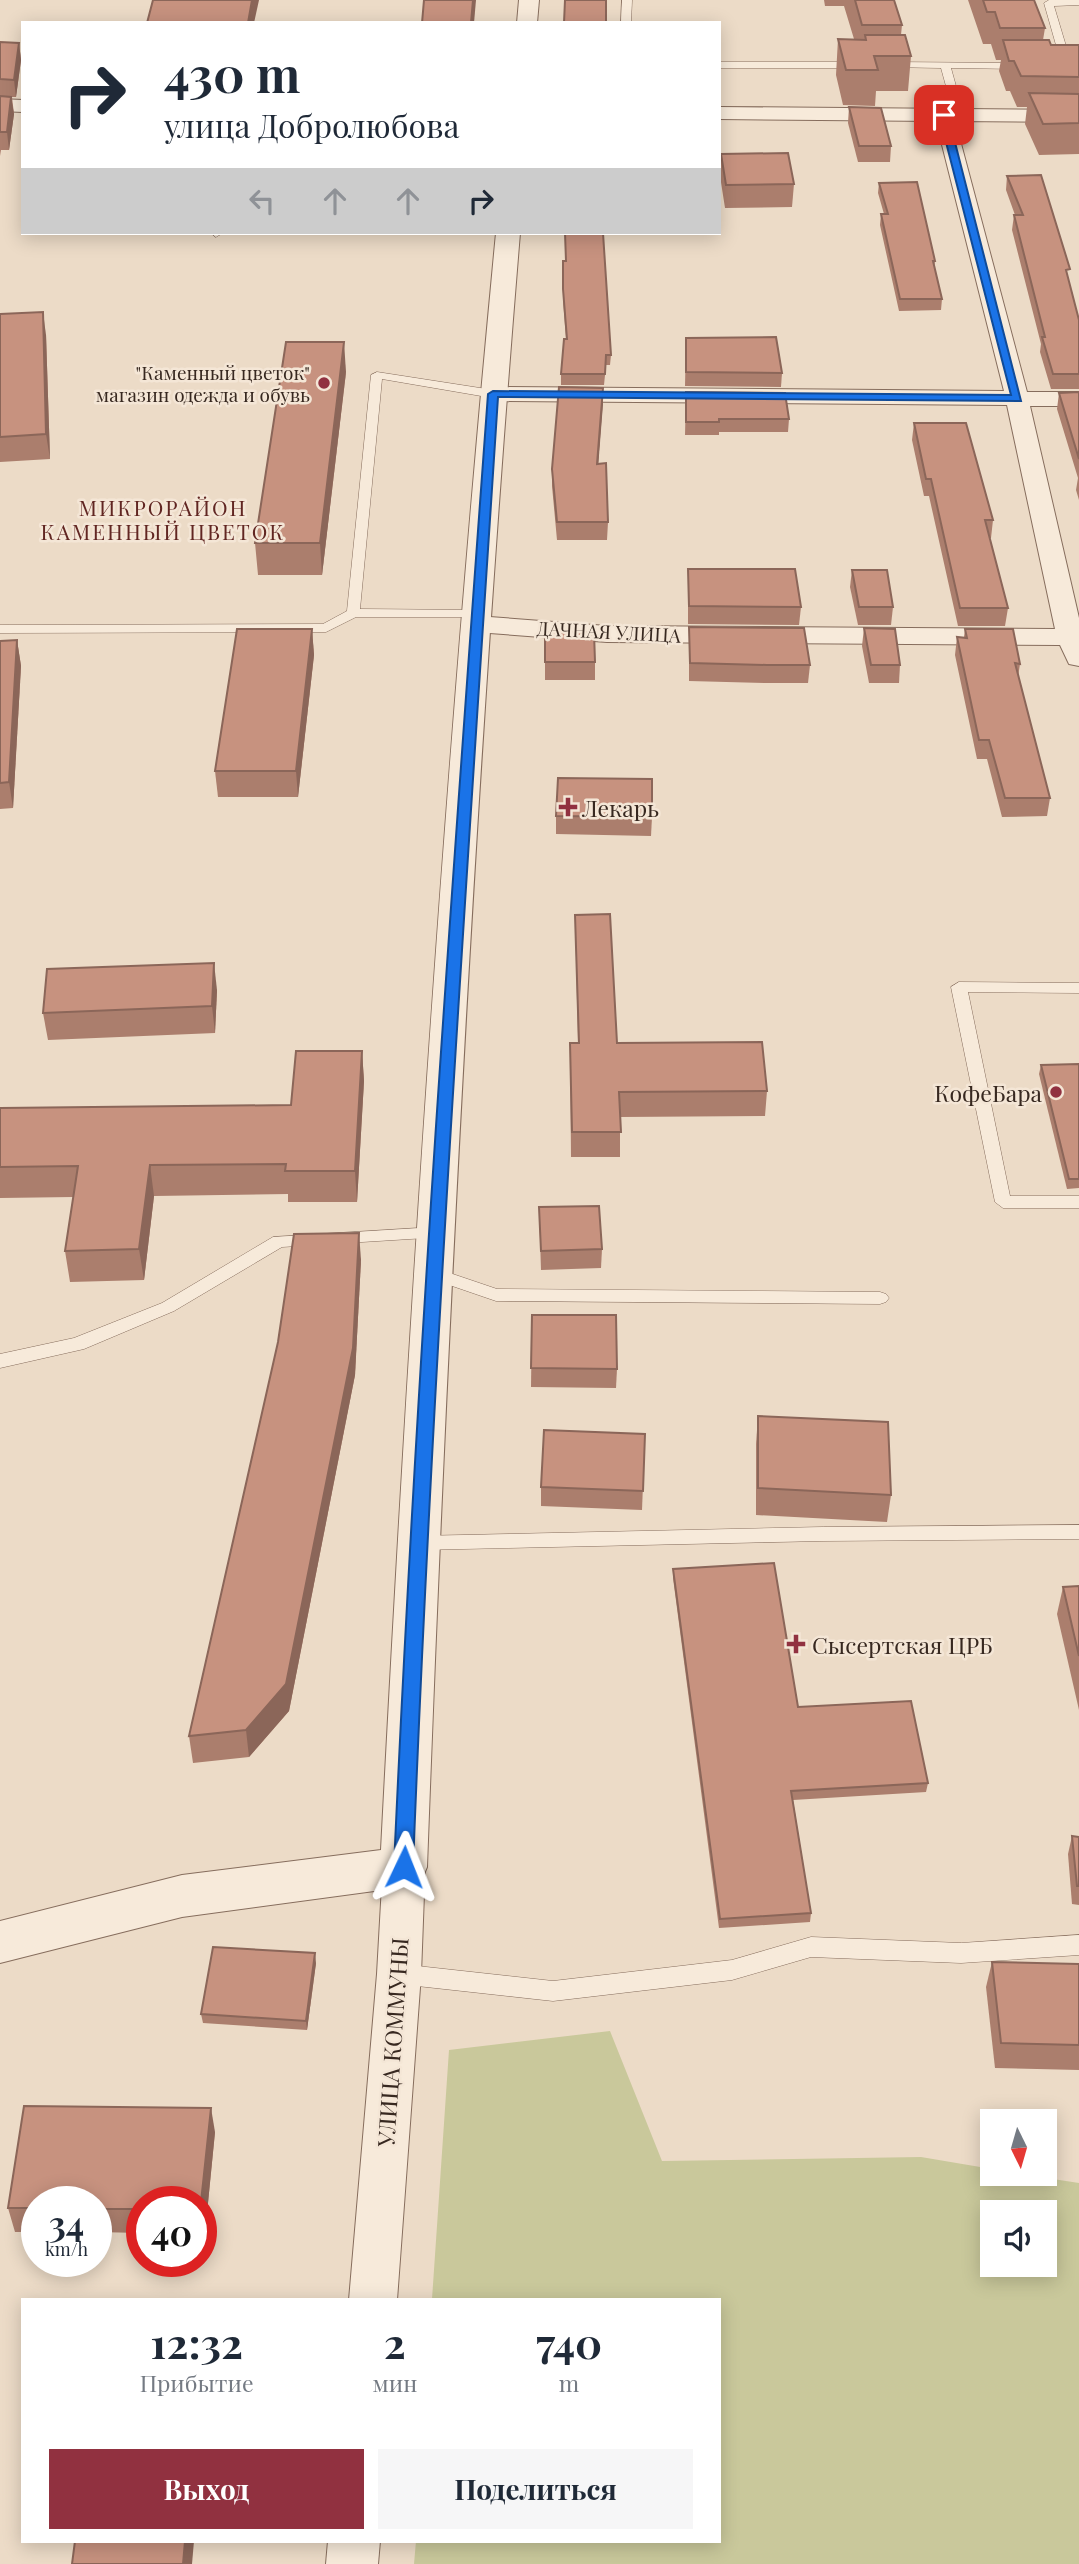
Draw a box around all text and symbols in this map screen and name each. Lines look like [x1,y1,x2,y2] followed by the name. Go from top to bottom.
[164,40,300,105] text: 430 m
[49,49,140,140] icon: right
[914,85,974,145] pin
[925,96,963,134] icon: arrive
[164,103,459,146] text: улица Добролюбова
[243,182,281,220] icon: left
[316,182,354,220] icon: ahead
[389,182,427,220] icon: ahead
[462,182,500,220] icon: right
[96,359,310,407] place label: "Каменный цветок" магазин одежда и обувь
[316,375,332,391] marker: "Каменный цветок" магазин одежда и обувь
[40,493,286,545] district label: МИКРОРАЙОН КАМЕННЫЙ ЦВЕТОК
[536,614,683,648] street label: ДАЧНАЯ УЛИЦА
[581,792,659,823] place label: Лекарь
[560,799,576,815] marker: Лекарь
[934,1077,1043,1108] place label: КофеБара
[1048,1084,1064,1100] marker: КофеБара
[812,1629,993,1660] place label: Сысертская ЦРБ
[786,1634,806,1654] marker: Сысертская ЦРБ
[367,1830,441,1904] position arrow
[369,1936,415,2149] street label: УЛИЦА КОММУНЫ
[980,2109,1057,2186] north arrow
[980,2109,1057,2277] map controls
[126,2186,217,2277] speed limit sign: 40
[49,2199,84,2246] text: 34
[980,2200,1057,2277] button: sound
[45,2237,88,2261] text: km/h
[150,2314,243,2370] text: 12:32
[384,2314,406,2370] text: 2
[536,2314,602,2370] text: 740
[140,2367,254,2398] text: Прибытие
[372,2367,417,2398] text: мин
[559,2367,579,2398] text: m
[49,2449,364,2529] button: Выход
[378,2449,693,2529] button: Поделиться

